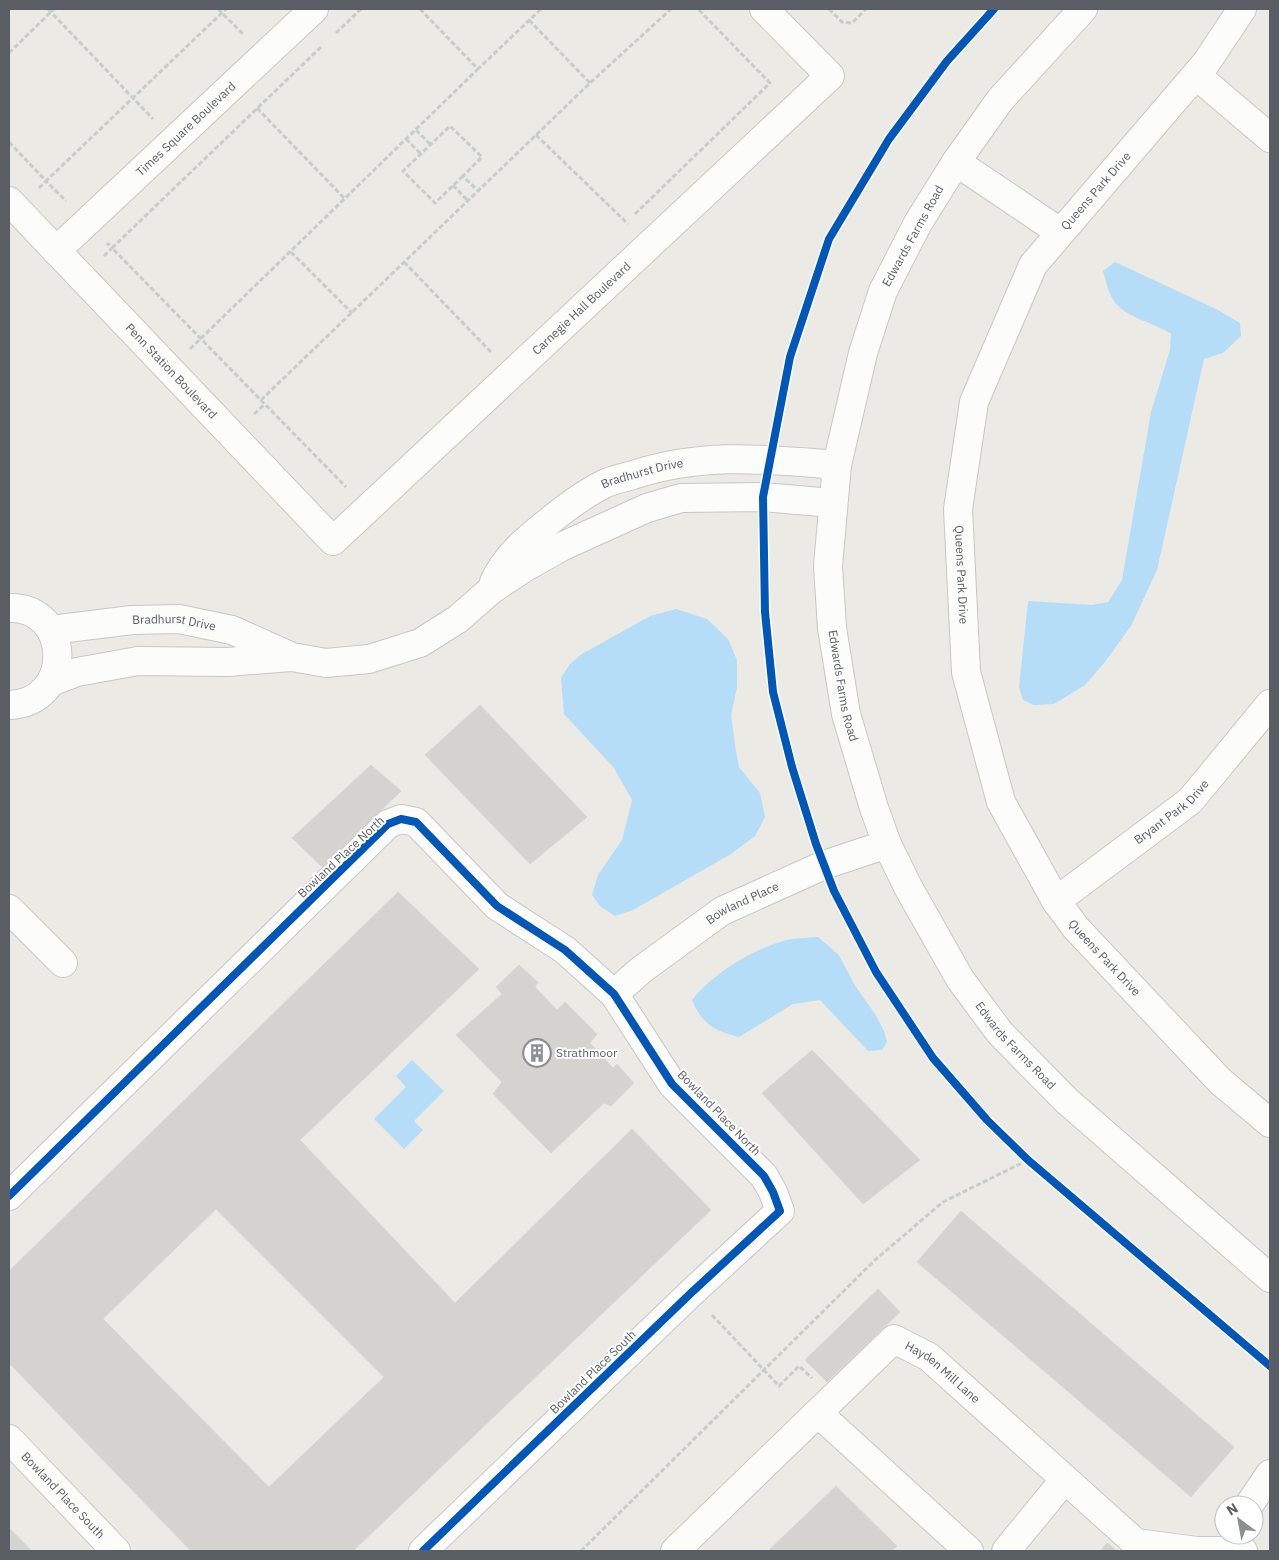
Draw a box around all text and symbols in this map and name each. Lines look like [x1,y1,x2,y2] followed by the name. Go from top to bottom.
[132,78,239,179] street label: Times Square Boulevard
[1058,148,1134,233] street label: Queens Park Drive
[879,183,947,289] street label: Edwards Farms Road
[529,258,634,358] street label: Carnegie Hall Boulevard
[123,320,220,422] street label: Penn Station Boulevard
[598,455,685,491] street label: Bradhurst Drive
[952,525,972,625] street label: Queens Park Drive
[132,611,218,634] street label: Bradhurst Drive
[825,629,862,743] street label: Edwards Farms Road
[1131,776,1212,847] street label: Bryant Park Drive
[294,813,387,901] street label: Bowland Place North
[703,878,781,927] street label: Bowland Place
[1065,916,1144,999] street label: Queens Park Drive
[972,998,1059,1092] street label: Edwards Farms Road
[522,1038,552,1068] building icon: Strathmoor
[556,1045,618,1060] place label: Strathmoor
[675,1067,764,1159] street label: Bowland Place North
[546,1327,639,1417] street label: Bowland Place South
[903,1338,984,1406] street label: Hayden Mill Lane
[18,1449,108,1541] street label: Bowland Place South
[1214,1495,1264,1545] north arrow
[1223,1499,1241,1519] text: N

